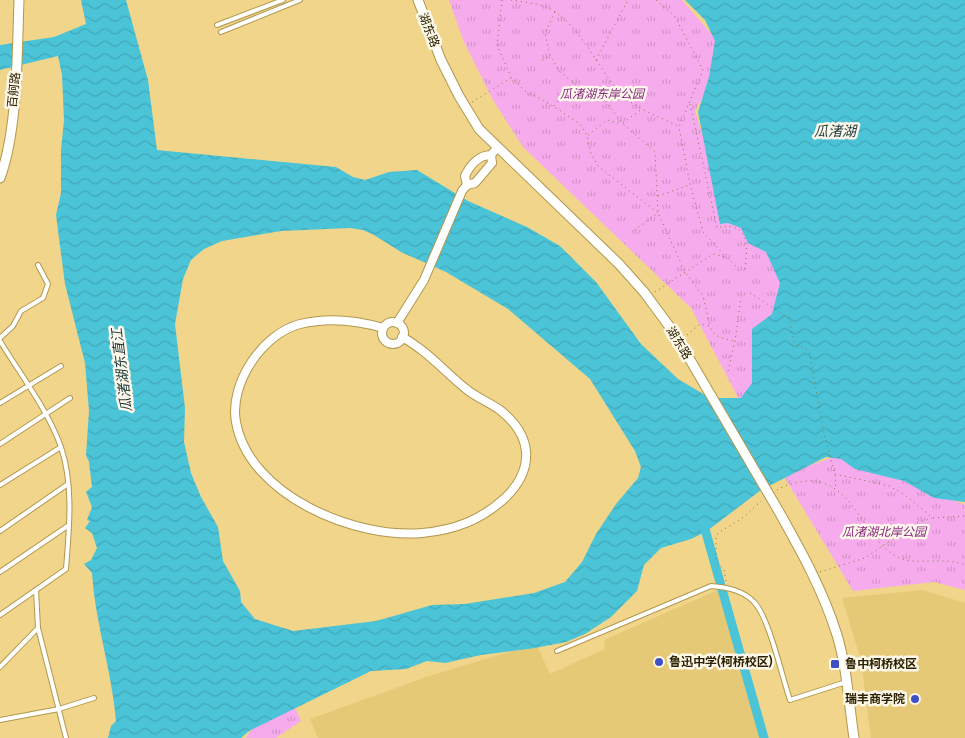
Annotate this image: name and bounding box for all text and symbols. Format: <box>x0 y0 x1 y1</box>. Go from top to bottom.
street label: 湖东路 <box>416 11 442 49</box>
street label: 百舸路 <box>5 71 23 109</box>
park label: 瓜渚湖东岸公园 <box>560 87 646 101</box>
water label: 瓜渚湖 <box>814 123 858 140</box>
street label: 湖东路 <box>664 324 694 362</box>
water label: 瓜渚湖东直江 <box>108 325 136 413</box>
park label: 瓜渚湖北岸公园 <box>842 525 928 539</box>
place label: 鲁迅中学(柯桥校区) <box>669 654 773 669</box>
marker: 鲁迅中学(柯桥校区) <box>653 656 665 668</box>
place label: 鲁中柯桥校区 <box>845 657 917 671</box>
marker: 鲁中柯桥校区 <box>829 658 841 670</box>
place label: 瑞丰商学院 <box>845 692 905 706</box>
marker: 瑞丰商学院 <box>909 693 921 705</box>

